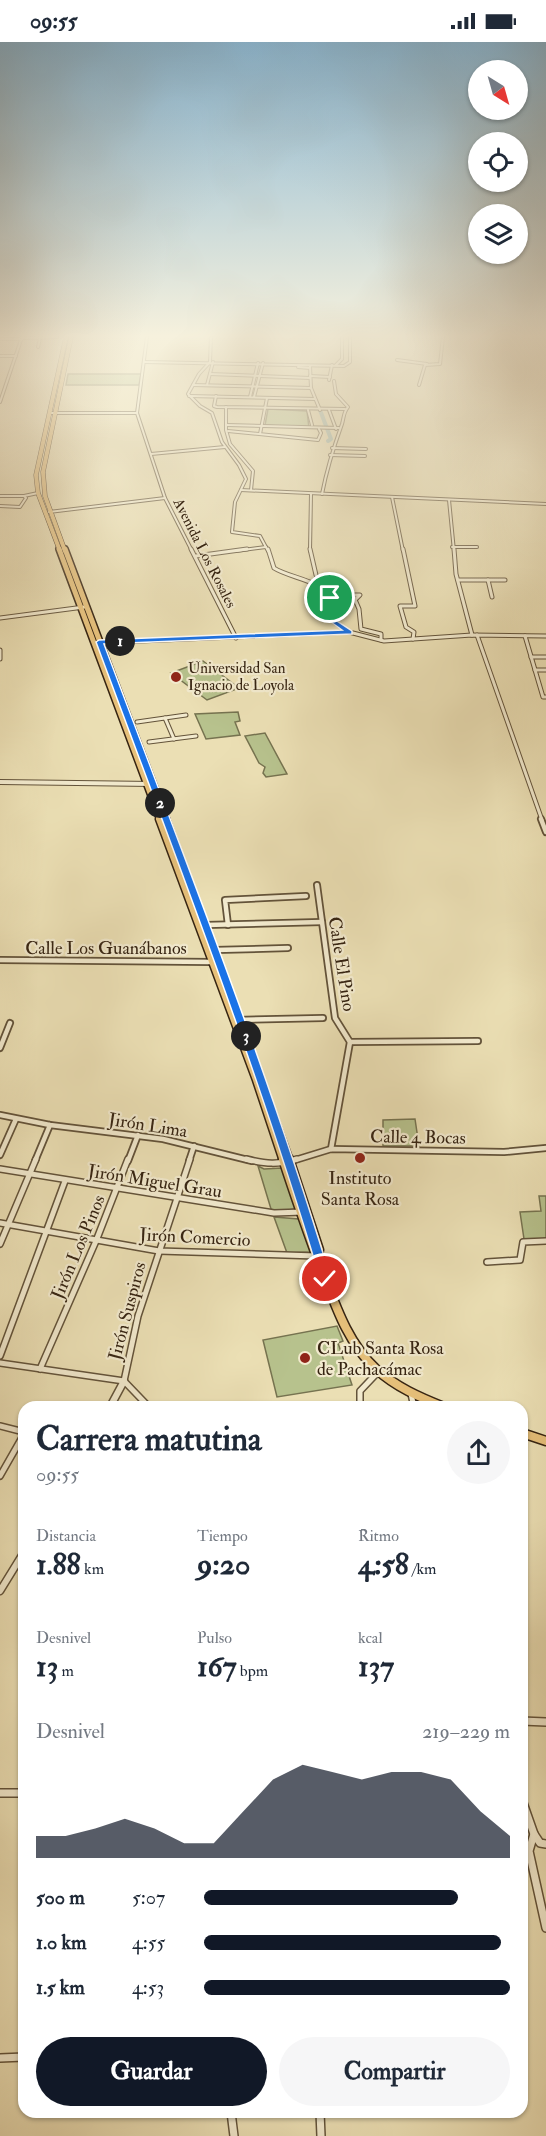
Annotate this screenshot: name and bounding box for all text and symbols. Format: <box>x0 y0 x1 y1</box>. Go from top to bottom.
text: 09:55 <box>30 7 77 35</box>
north arrow <box>468 60 528 120</box>
map controls <box>468 60 528 264</box>
button: locate <box>468 132 528 192</box>
button: layers <box>468 204 528 264</box>
street label: Avenida Los Rosales <box>168 494 240 611</box>
pin <box>304 572 355 623</box>
icon: arrive <box>313 581 346 614</box>
pin: 1 <box>105 626 135 656</box>
text: 1 <box>117 631 123 651</box>
place label: Universidad San Ignacio de Loyola <box>188 659 295 695</box>
marker: Universidad San Ignacio de Loyola <box>169 670 183 684</box>
pin: 2 <box>145 788 175 818</box>
text: 2 <box>156 793 164 813</box>
street label: Calle El Pino <box>323 915 360 1013</box>
street label: Calle Los Guanábanos <box>25 937 187 960</box>
pin: 3 <box>231 1021 261 1051</box>
text: 3 <box>243 1026 249 1046</box>
street label: Jirón Lima <box>106 1108 190 1143</box>
street label: Calle 4 Bocas <box>370 1125 466 1150</box>
marker: Instituto Santa Rosa <box>353 1151 367 1165</box>
street label: Jirón Miguel Grau <box>85 1159 224 1203</box>
place label: Instituto Santa Rosa <box>321 1167 400 1211</box>
street label: Jirón Los Pinos <box>46 1191 111 1304</box>
street label: Jirón Comercio <box>138 1223 251 1252</box>
pin <box>299 1253 350 1304</box>
street label: Jirón Suspiros <box>103 1259 152 1364</box>
icon: check <box>308 1262 341 1295</box>
place label: CLub Santa Rosa de Pachacámac <box>317 1337 444 1381</box>
marker: CLub Santa Rosa de Pachacámac <box>298 1351 312 1365</box>
text: Carrera matutina <box>36 1419 262 1460</box>
button: share <box>447 1421 510 1484</box>
text: 09:55 <box>36 1462 79 1487</box>
text: Distancia <box>36 1526 96 1546</box>
text: Tiempo <box>197 1526 248 1546</box>
text: Ritmo <box>358 1526 399 1546</box>
text: 1.88 <box>36 1546 81 1583</box>
text: 9:20 <box>197 1546 250 1583</box>
text: 4:58 <box>358 1546 409 1583</box>
text: km <box>81 1559 104 1579</box>
text: /km <box>409 1559 436 1579</box>
text: Desnivel <box>36 1628 91 1648</box>
text: Pulso <box>197 1628 232 1648</box>
text: kcal <box>358 1628 383 1648</box>
text: 13 <box>36 1648 58 1685</box>
text: 167 <box>197 1648 236 1685</box>
text: 137 <box>358 1648 394 1685</box>
text: m <box>58 1661 74 1681</box>
text: bpm <box>236 1661 268 1681</box>
text: Desnivel <box>36 1719 105 1744</box>
text: 219–229 m <box>422 1719 510 1744</box>
text: 500 m <box>36 1885 85 1910</box>
text: 5:07 <box>132 1885 165 1910</box>
text: 1.0 km <box>36 1930 87 1955</box>
text: 4:55 <box>132 1930 165 1955</box>
text: 1.5 km <box>36 1975 85 2000</box>
text: 4:53 <box>132 1975 164 2000</box>
button: Guardar <box>36 2037 267 2106</box>
button: Compartir <box>279 2037 510 2106</box>

